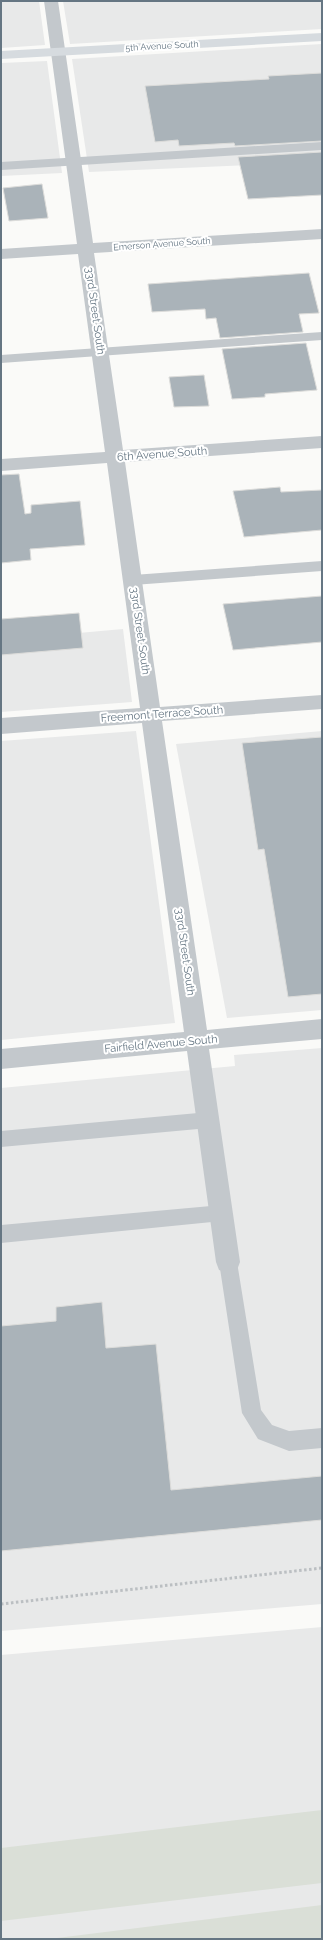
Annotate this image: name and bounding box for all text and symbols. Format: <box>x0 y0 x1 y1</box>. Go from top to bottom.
street label: 5th Avenue South <box>125 39 199 53</box>
street label: Emerson Avenue South <box>113 236 211 252</box>
street label: 33rd Street South <box>82 266 108 356</box>
street label: 6th Avenue South <box>116 444 208 464</box>
street label: 33rd Street South <box>127 586 153 676</box>
street label: Freemont Terrace South <box>100 703 224 725</box>
street label: 33rd Street South <box>172 907 198 997</box>
street label: Fairfield Avenue South <box>104 1033 218 1055</box>

